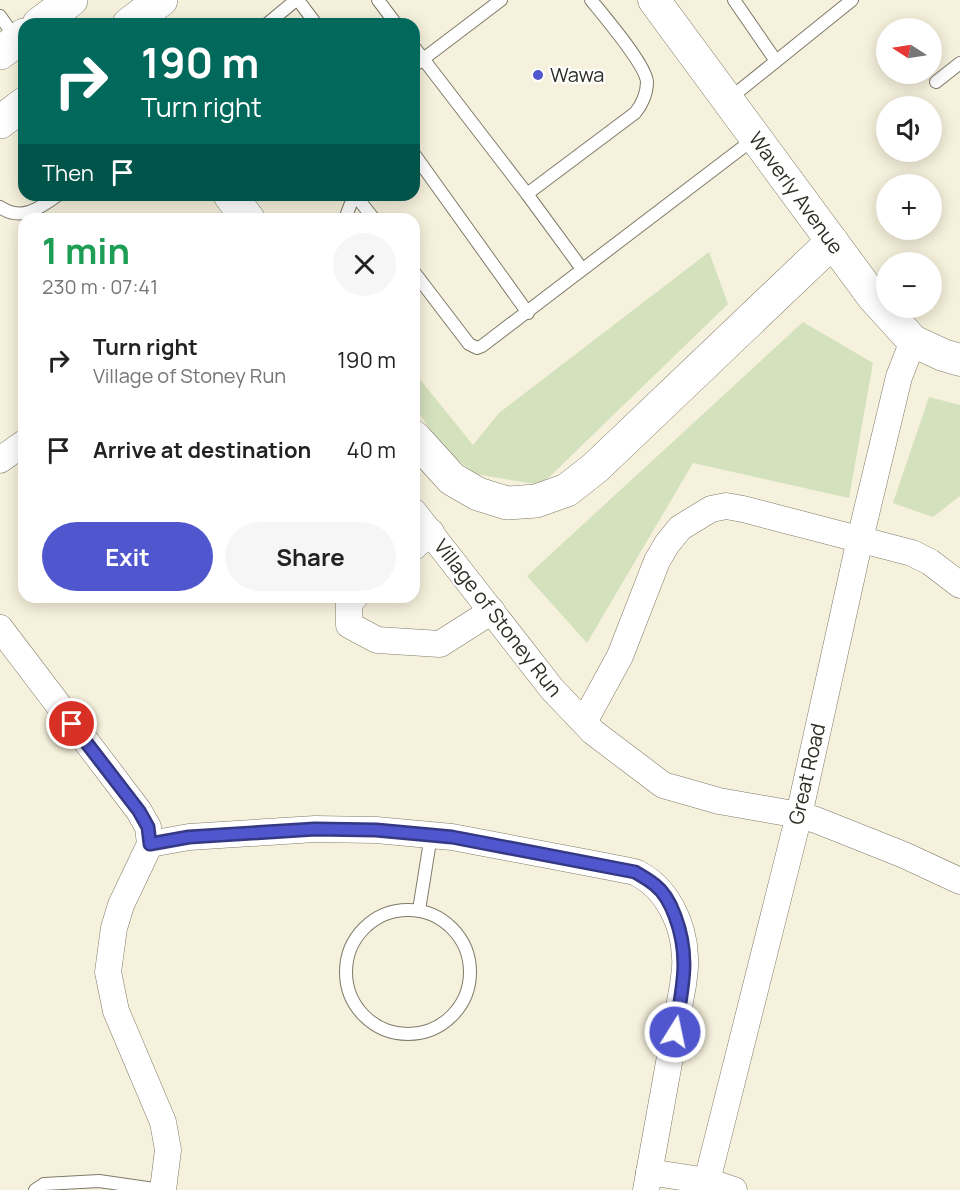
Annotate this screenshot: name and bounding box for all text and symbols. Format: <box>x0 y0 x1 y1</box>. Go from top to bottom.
north arrow <box>876 18 942 84</box>
map controls <box>876 18 942 318</box>
text: 190 m <box>141 33 259 91</box>
icon: right <box>42 42 120 120</box>
place label: Wawa <box>550 61 604 88</box>
marker: Wawa <box>531 68 545 82</box>
text: Turn right <box>141 88 262 125</box>
button: sound <box>876 96 942 162</box>
street label: Waverly Avenue <box>743 126 850 259</box>
icon: arrive <box>106 156 139 189</box>
text: Then <box>42 158 94 188</box>
button: + <box>876 174 942 240</box>
text: 1 min <box>42 226 130 275</box>
button: close <box>333 233 396 296</box>
button: − <box>876 252 942 318</box>
text: 230 m · 07:41 <box>42 273 158 300</box>
text: Turn right <box>93 332 198 362</box>
icon: right <box>42 344 75 377</box>
text: 190 m <box>337 345 396 375</box>
text: Village of Stoney Run <box>93 362 286 389</box>
icon: arrive <box>42 434 75 467</box>
text: Arrive at destination <box>93 435 311 465</box>
text: 40 m <box>347 435 396 465</box>
button: Exit <box>42 522 213 591</box>
button: Share <box>225 522 396 591</box>
street label: Village of Stoney Run <box>428 533 569 702</box>
pin <box>46 698 97 749</box>
icon: arrive <box>55 707 88 740</box>
street label: Great Road <box>782 721 831 827</box>
position arrow <box>643 1000 707 1064</box>

